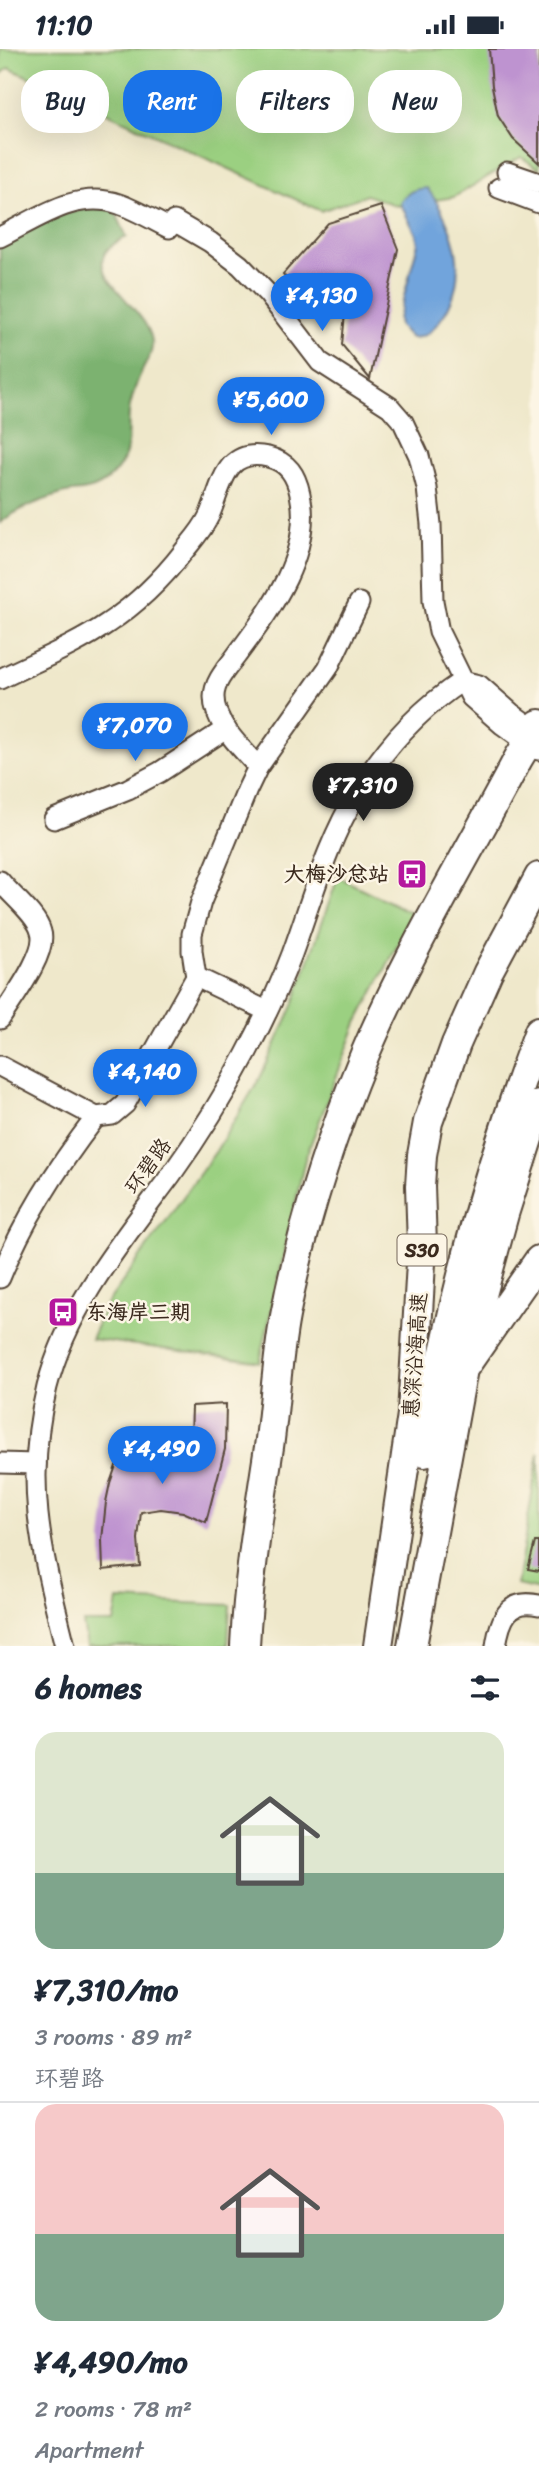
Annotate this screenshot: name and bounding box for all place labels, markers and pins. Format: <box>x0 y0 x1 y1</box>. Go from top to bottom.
pin: ¥4,130 <box>265 273 379 333</box>
pin: ¥5,600 <box>214 377 328 437</box>
pin: ¥7,070 <box>78 703 192 763</box>
pin: ¥7,310 <box>306 763 420 823</box>
place label: 大梅沙总站 <box>284 855 389 893</box>
bus stop icon: 大梅沙总站 <box>395 857 429 891</box>
pin: ¥4,140 <box>88 1049 202 1109</box>
place label: 东海岸三期 <box>86 1293 191 1331</box>
bus stop icon: 东海岸三期 <box>46 1295 80 1329</box>
pin: ¥4,490 <box>105 1427 219 1486</box>

